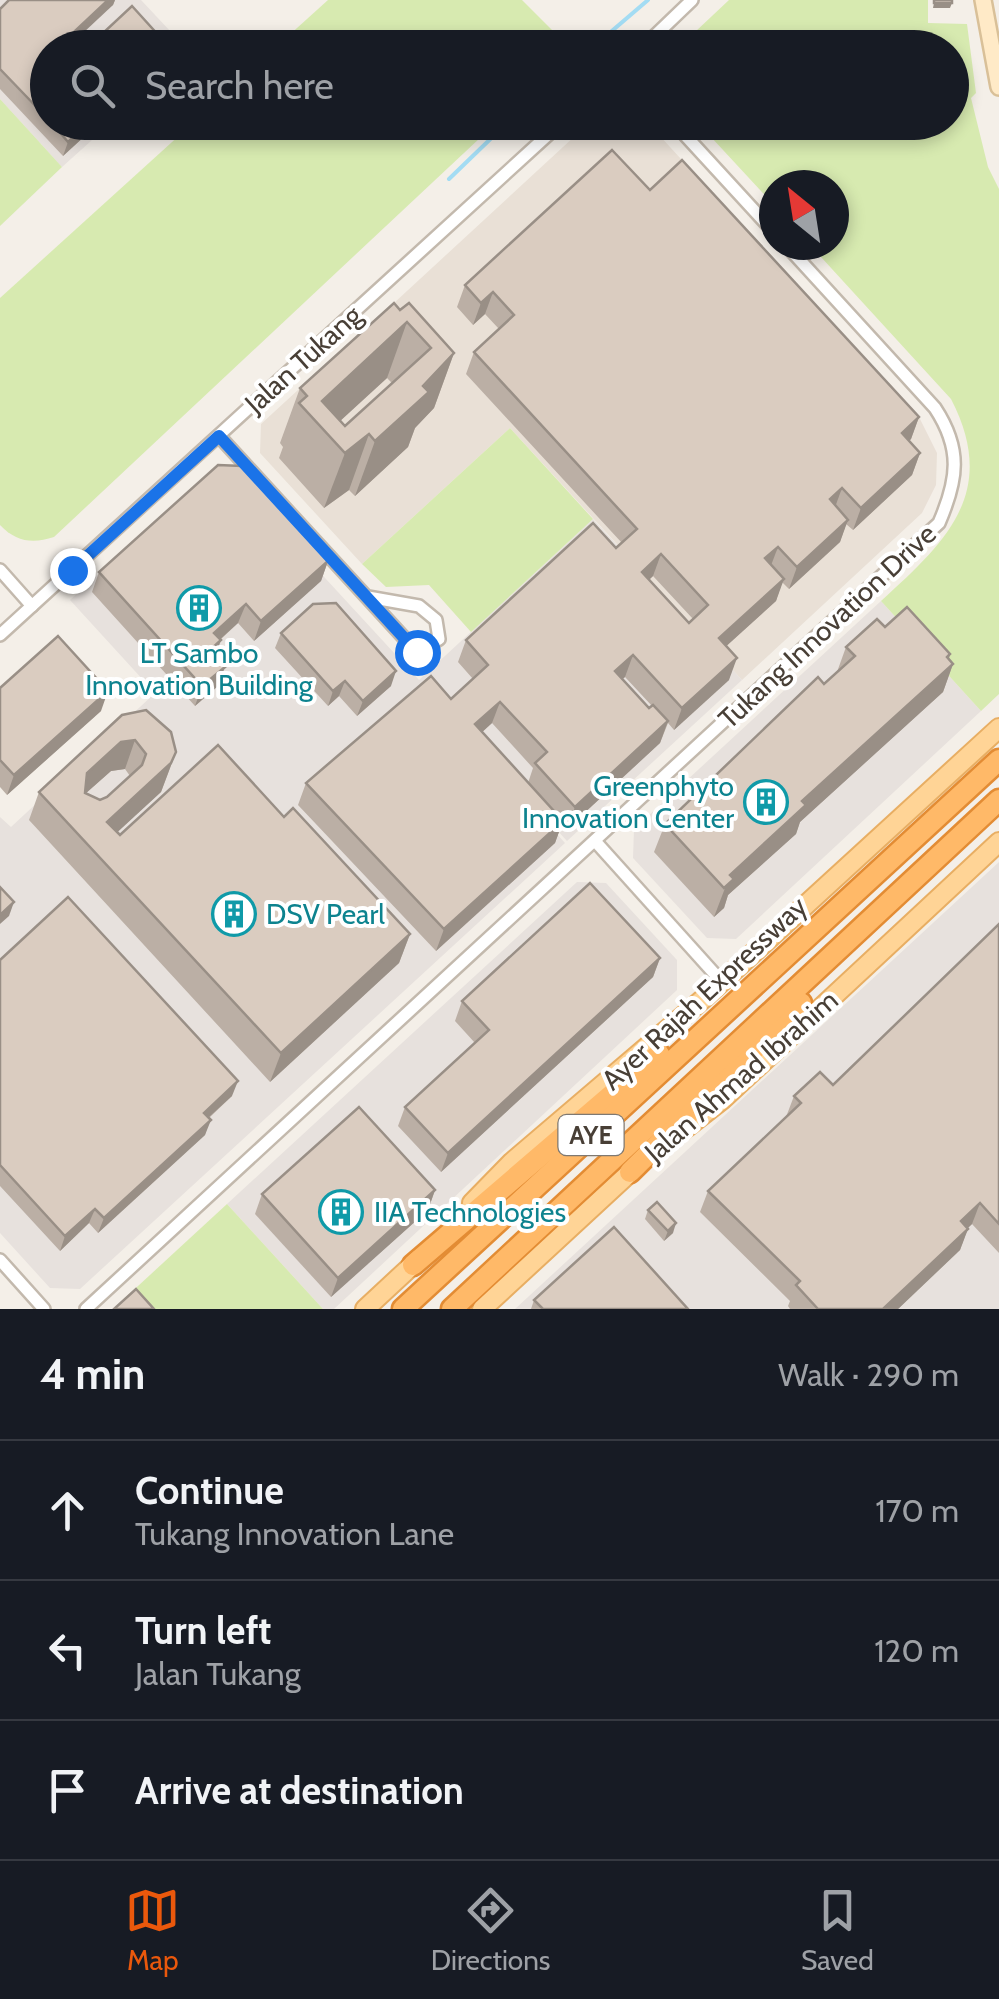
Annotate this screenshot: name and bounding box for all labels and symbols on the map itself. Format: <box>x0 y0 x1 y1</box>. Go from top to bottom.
north arrow <box>759 170 849 260</box>
street label: Jalan Tukang <box>237 297 369 421</box>
street label: Tukang Innovation Drive <box>711 517 943 735</box>
route end <box>50 548 96 594</box>
building icon: LT Sambo Innovation Building <box>176 585 222 631</box>
route start <box>395 630 441 676</box>
place label: LT Sambo Innovation Building <box>85 636 314 702</box>
place label: Greenphyto Innovation Center <box>522 769 734 835</box>
building icon: Greenphyto Innovation Center <box>743 779 789 825</box>
street label: Ayer Rajah Expressway <box>594 889 814 1097</box>
building icon: DSV Pearl <box>211 891 257 937</box>
place label: DSV Pearl <box>266 897 385 931</box>
street label: Jalan Ahmad Ibrahim <box>637 983 845 1170</box>
road number: AYE <box>558 1115 624 1155</box>
building icon: IIA Technologies <box>318 1189 364 1235</box>
place label: IIA Technologies <box>374 1195 566 1229</box>

